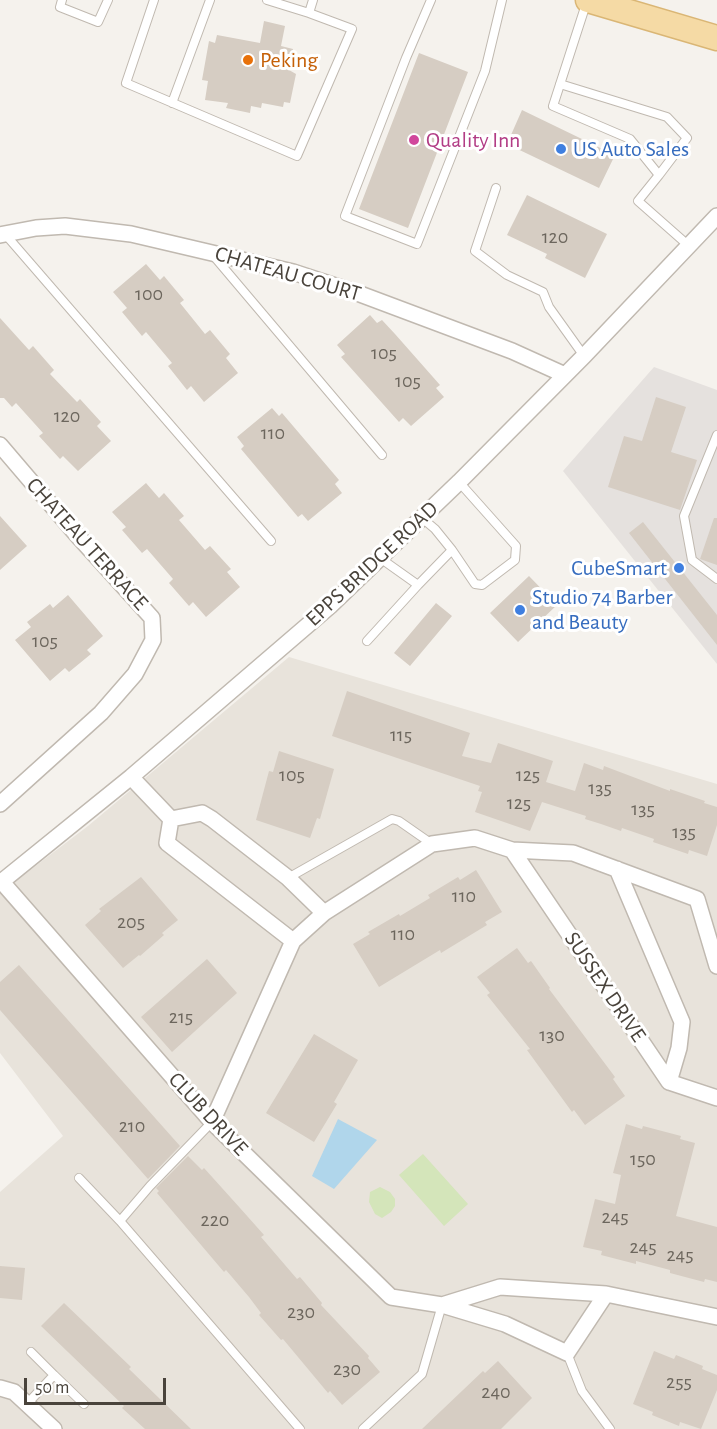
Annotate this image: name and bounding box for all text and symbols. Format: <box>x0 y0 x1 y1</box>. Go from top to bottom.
place label: Peking <box>260 47 318 73</box>
marker: Peking <box>241 53 255 67</box>
place label: Quality Inn <box>426 127 520 153</box>
marker: Quality Inn <box>407 133 421 147</box>
place label: US Auto Sales <box>573 136 689 162</box>
marker: US Auto Sales <box>554 142 568 156</box>
house number: 120 <box>542 225 568 249</box>
street label: CHATEAU COURT <box>212 241 364 307</box>
house number: 100 <box>135 282 163 306</box>
house number: 105 <box>371 341 397 365</box>
house number: 105 <box>395 369 421 393</box>
house number: 120 <box>54 404 80 428</box>
house number: 110 <box>261 421 285 445</box>
street label: CHATEAU TERRACE <box>21 472 153 616</box>
street label: EPPS BRIDGE ROAD <box>300 496 444 632</box>
place label: CubeSmart <box>571 555 667 581</box>
marker: CubeSmart <box>672 561 686 575</box>
place label: Studio 74 Barber and Beauty <box>532 584 673 636</box>
marker: Studio 74 Barber and Beauty <box>513 603 527 617</box>
house number: 105 <box>32 629 58 653</box>
house number: 115 <box>390 723 412 747</box>
house number: 105 <box>279 763 305 787</box>
house number: 125 <box>516 763 540 787</box>
house number: 135 <box>588 776 612 800</box>
house number: 125 <box>507 791 531 815</box>
house number: 135 <box>631 797 655 821</box>
house number: 135 <box>672 820 696 844</box>
house number: 110 <box>452 884 476 908</box>
house number: 205 <box>117 910 145 934</box>
house number: 110 <box>391 922 415 946</box>
street label: SUSSEX DRIVE <box>558 927 652 1047</box>
house number: 215 <box>169 1005 193 1029</box>
house number: 130 <box>539 1023 565 1047</box>
street label: CLUB DRIVE <box>163 1067 253 1161</box>
house number: 210 <box>119 1114 145 1138</box>
house number: 150 <box>630 1147 656 1171</box>
house number: 245 <box>601 1205 629 1229</box>
house number: 220 <box>201 1208 229 1232</box>
house number: 245 <box>629 1235 657 1259</box>
house number: 245 <box>666 1243 694 1267</box>
house number: 230 <box>287 1300 315 1324</box>
house number: 230 <box>333 1357 361 1381</box>
scale bar <box>27 1366 170 1404</box>
house number: 255 <box>666 1370 692 1394</box>
text: 50 m <box>35 1379 69 1397</box>
house number: 240 <box>481 1380 511 1404</box>

